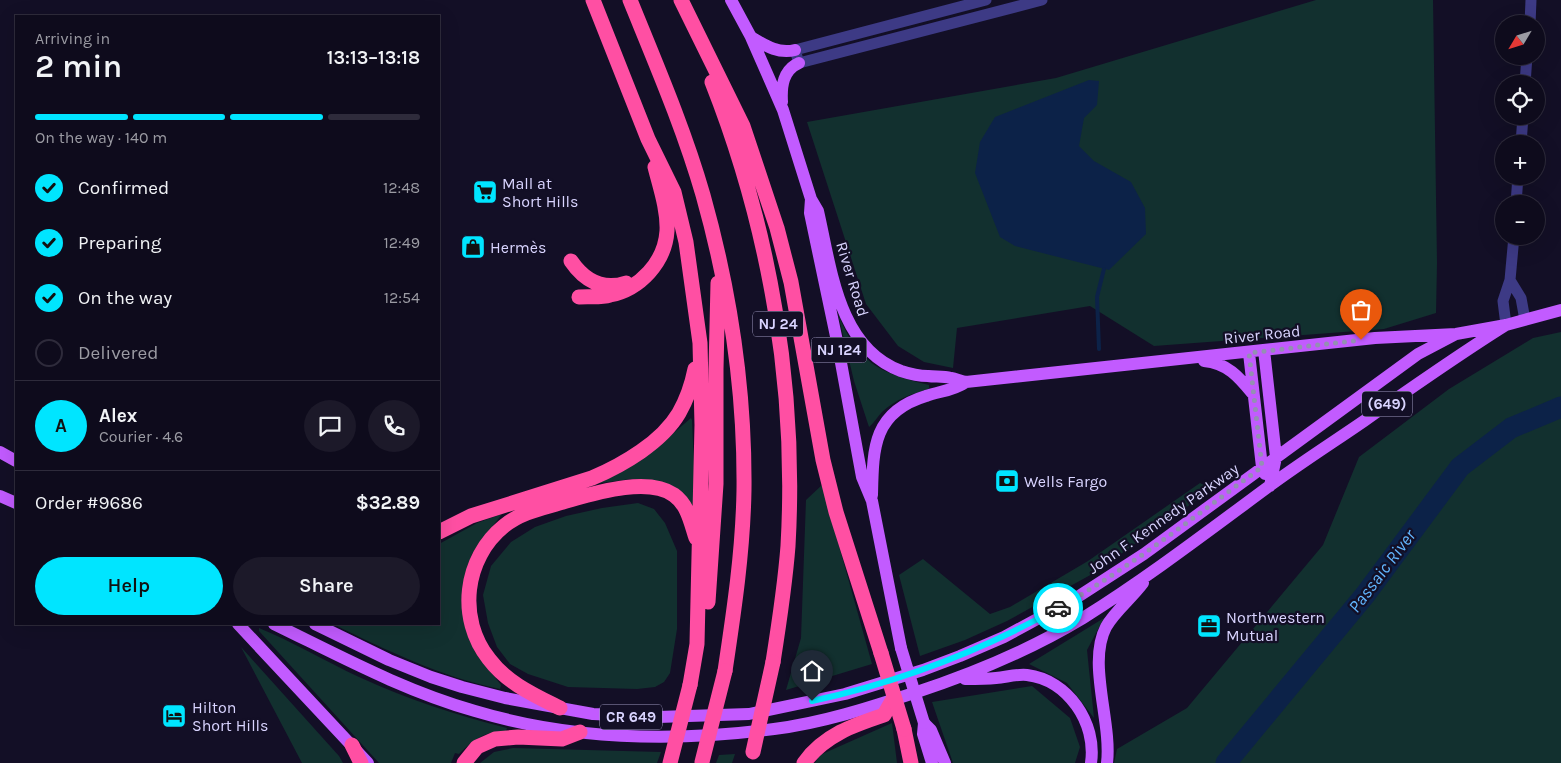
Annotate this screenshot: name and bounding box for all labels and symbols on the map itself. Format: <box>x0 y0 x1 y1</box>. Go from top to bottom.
north arrow <box>1495 15 1545 65</box>
place label: Mall at Short Hills <box>502 174 579 211</box>
supermarket icon: Mall at Short Hills <box>472 179 498 205</box>
shop icon: Hermès <box>460 234 486 260</box>
place label: Hermès <box>490 238 546 257</box>
street label: River Road <box>832 239 873 319</box>
pin <box>1340 289 1382 340</box>
road number: NJ 24 <box>753 312 803 336</box>
street label: River Road <box>1223 321 1301 348</box>
road number: NJ 124 <box>812 338 866 362</box>
road number: (649) <box>1362 392 1412 416</box>
street label: John F. Kennedy Parkway <box>1084 459 1243 578</box>
bank icon: Wells Fargo <box>994 468 1020 494</box>
place label: Wells Fargo <box>1024 472 1107 491</box>
water label: Passaic River <box>1344 524 1421 617</box>
courier <box>1033 583 1083 633</box>
place label: Northwestern Mutual <box>1226 608 1325 645</box>
office icon: Northwestern Mutual <box>1196 613 1222 639</box>
pin <box>791 650 833 701</box>
place label: Hilton Short Hills <box>192 698 269 735</box>
hotel icon: Hilton Short Hills <box>161 703 187 729</box>
road number: CR 649 <box>600 704 662 730</box>

